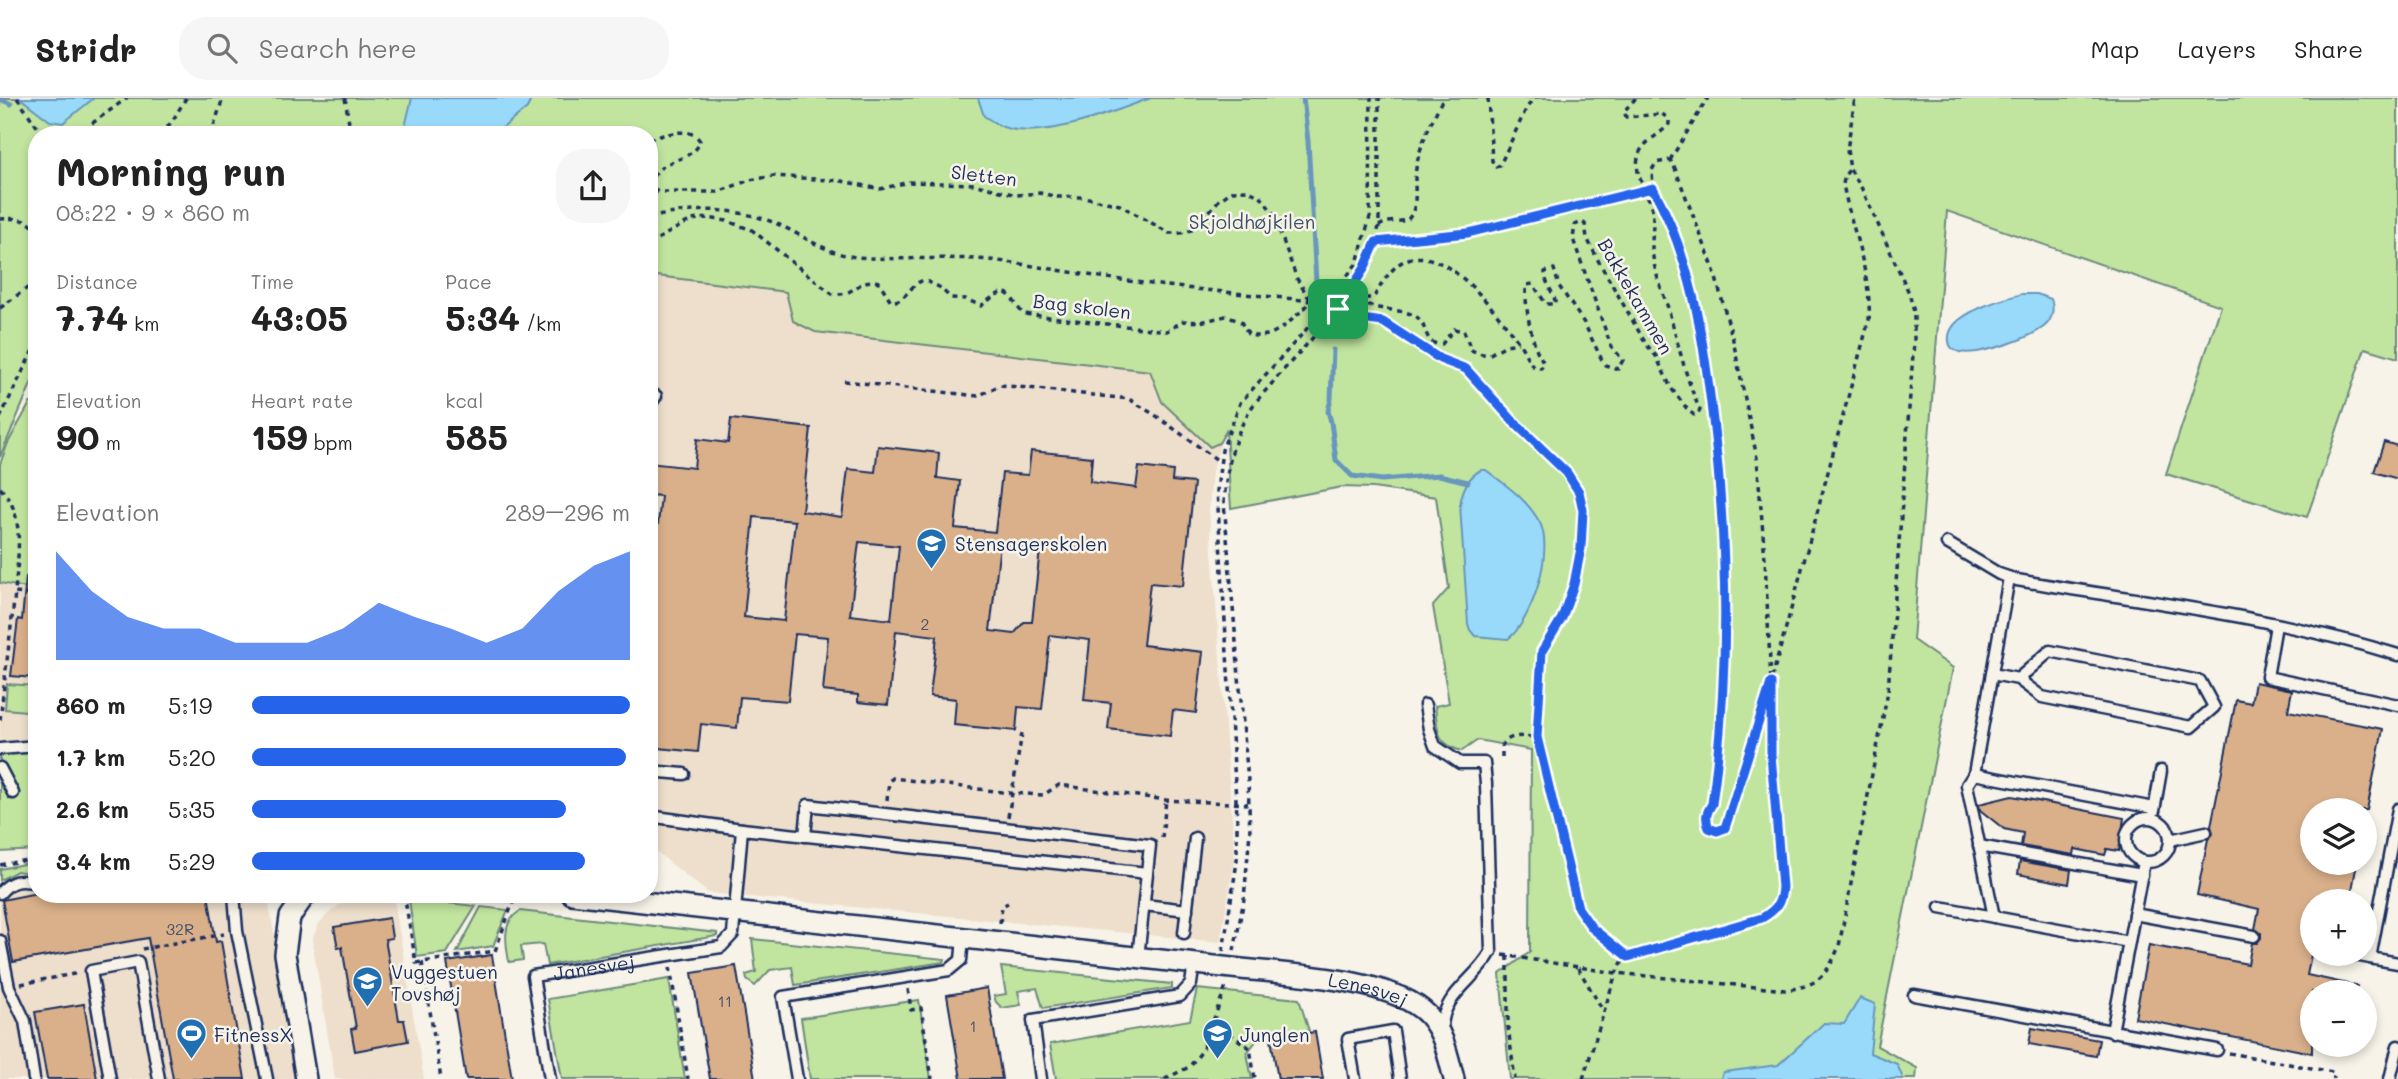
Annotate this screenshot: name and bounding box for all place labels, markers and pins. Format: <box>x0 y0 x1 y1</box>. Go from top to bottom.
pin <box>1308 279 1368 339</box>
school or university icon: Stensagerskolen <box>915 526 949 570</box>
place label: Stensagerskolen <box>955 531 1107 556</box>
place label: Vuggestuen Tovshøj <box>391 959 498 1006</box>
school or university icon: Vuggestuen Tovshøj <box>351 965 385 1009</box>
sports icon: FitnessX <box>174 1017 208 1061</box>
school or university icon: Junglen <box>1200 1017 1234 1061</box>
place label: FitnessX <box>214 1022 292 1047</box>
place label: Junglen <box>1240 1022 1309 1047</box>

